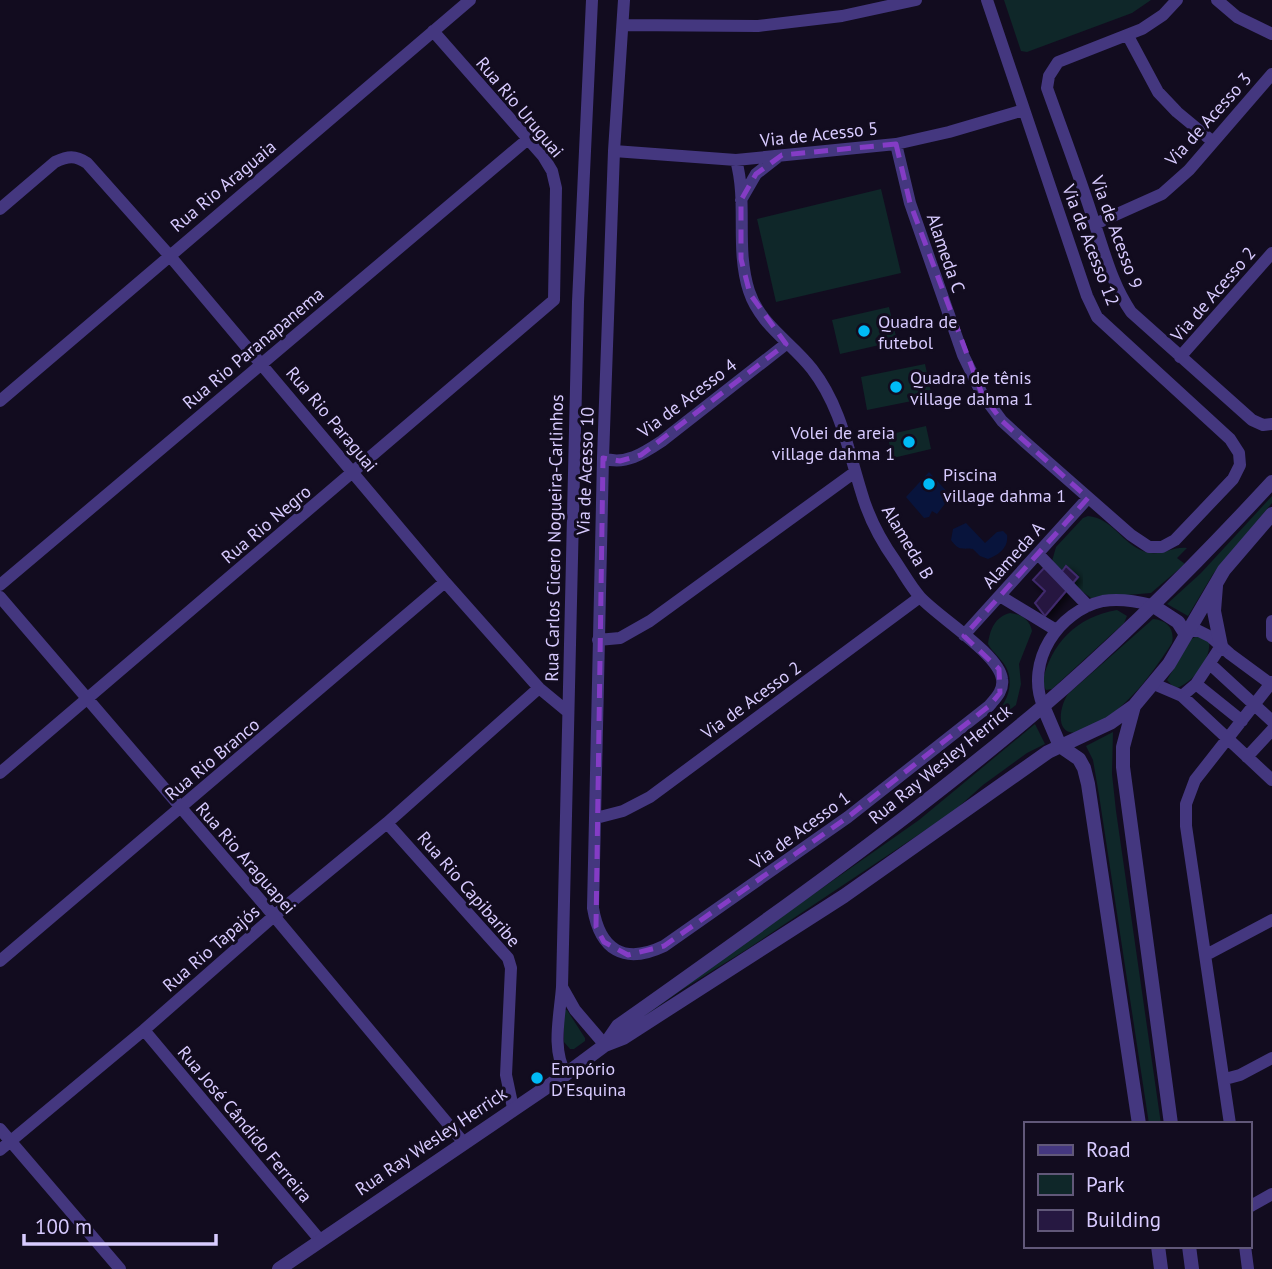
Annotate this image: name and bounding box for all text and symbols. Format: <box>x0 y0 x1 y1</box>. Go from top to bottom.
street label: Rua Rio Uruguai <box>471 52 569 162</box>
street label: Via de Acesso 3 <box>1159 67 1256 171</box>
street label: Via de Acesso 5 <box>758 116 879 152</box>
street label: Rua Rio Araguaia <box>165 135 281 237</box>
street label: Via de Acesso 9 <box>1086 171 1148 292</box>
street label: Via de Acesso 12 <box>1057 180 1125 309</box>
street label: Alameda C <box>922 210 970 296</box>
street label: Via de Acesso 2 <box>1165 242 1261 347</box>
street label: Rua Rio Paranapanema <box>178 282 328 414</box>
place label: Quadra de futebol <box>878 310 957 354</box>
marker: Quadra de futebol <box>856 323 872 339</box>
street label: Via de Acesso 4 <box>632 353 741 443</box>
street label: Rua Rio Paraguai <box>281 362 383 476</box>
place label: Quadra de tênis village dahma 1 <box>910 366 1033 410</box>
marker: Quadra de tênis village dahma 1 <box>888 379 904 395</box>
street label: Rua Carlos Cicero Nogueira-Carlinhos <box>540 394 568 682</box>
street label: Via de Acesso 10 <box>571 406 599 536</box>
place label: Volei de areia village dahma 1 <box>772 421 895 465</box>
marker: Volei de areia village dahma 1 <box>901 434 917 450</box>
place label: Piscina village dahma 1 <box>943 463 1066 507</box>
marker: Piscina village dahma 1 <box>921 476 937 492</box>
street label: Rua Rio Negro <box>216 480 316 568</box>
street label: Alameda B <box>877 501 939 583</box>
street label: Alameda A <box>977 517 1049 593</box>
street label: Via de Acesso 2 <box>696 656 806 745</box>
street label: Rua Ray Wesley Herrick <box>864 699 1017 829</box>
street label: Rua Rio Branco <box>160 713 264 805</box>
street label: Via de Acesso 1 <box>745 786 855 875</box>
street label: Rua Rio Araguapei <box>191 797 301 919</box>
street label: Rua Rio Capibaribe <box>412 826 526 952</box>
street label: Rua Rio Tapajós <box>158 900 264 996</box>
street label: Rua José Cândido Ferreira <box>173 1041 317 1207</box>
place label: Empório D'Esquina <box>551 1057 626 1101</box>
marker: Empório D'Esquina <box>529 1070 545 1086</box>
street label: Rua Ray Wesley Herrick <box>351 1081 512 1200</box>
legend <box>1024 1122 1251 1248</box>
text: Road <box>1086 1136 1130 1163</box>
text: Park <box>1086 1171 1125 1198</box>
scale bar <box>24 1202 217 1246</box>
text: Building <box>1086 1206 1161 1233</box>
text: 100 m <box>35 1213 92 1240</box>

